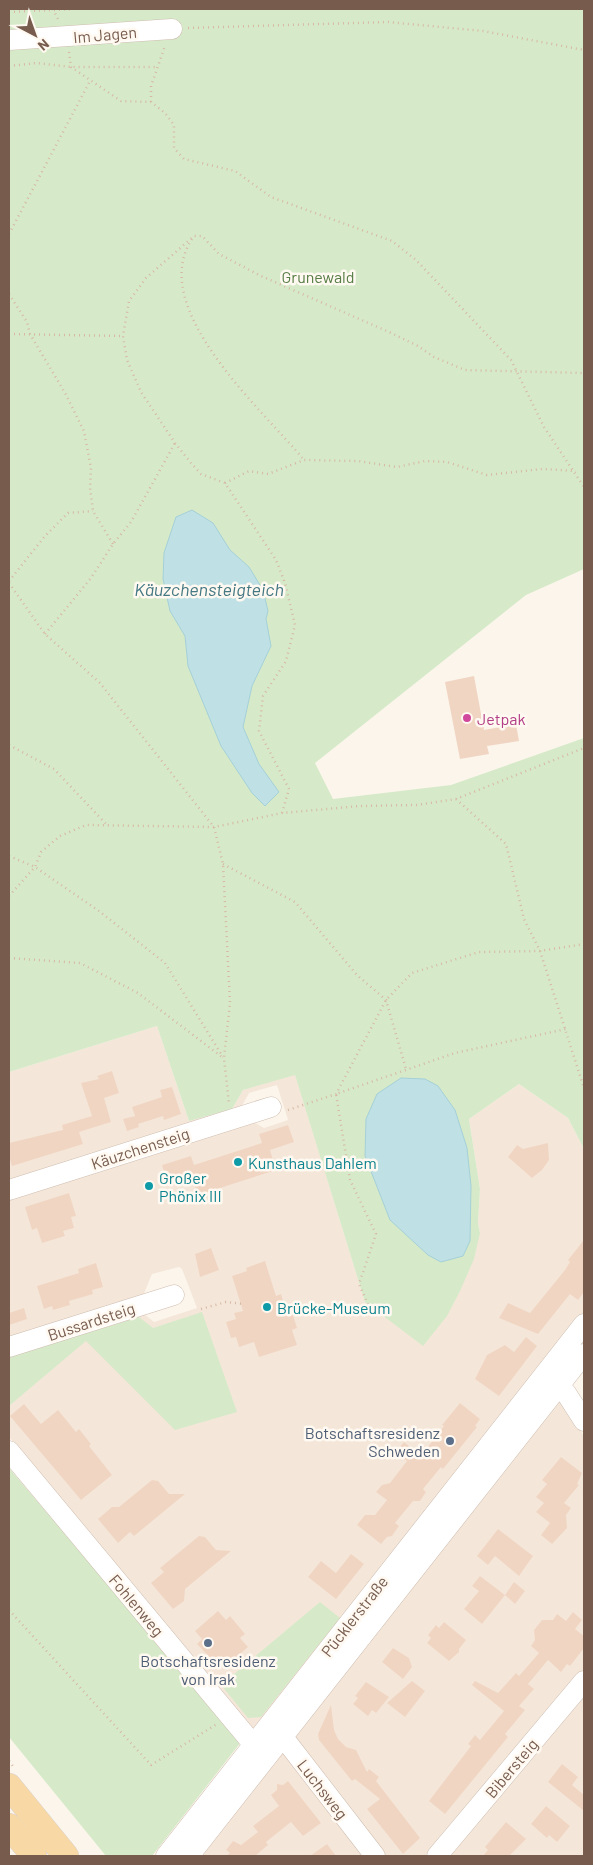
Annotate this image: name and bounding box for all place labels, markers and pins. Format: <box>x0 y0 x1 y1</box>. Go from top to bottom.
place label: Jetpak <box>477 709 526 728</box>
marker: Jetpak <box>461 712 473 724</box>
place label: Kunsthaus Dahlem <box>248 1153 377 1172</box>
marker: Kunsthaus Dahlem <box>232 1156 244 1168</box>
place label: Großer Phönix III <box>159 1168 222 1205</box>
marker: Großer Phönix III <box>143 1180 155 1192</box>
place label: Brücke-Museum <box>277 1298 390 1317</box>
marker: Brücke-Museum <box>261 1301 273 1313</box>
place label: Botschaftsresidenz Schweden <box>305 1423 440 1460</box>
marker: Botschaftsresidenz Schweden <box>444 1435 456 1447</box>
marker: Botschaftsresidenz von Irak <box>202 1637 214 1649</box>
place label: Botschaftsresidenz von Irak <box>140 1651 276 1688</box>

